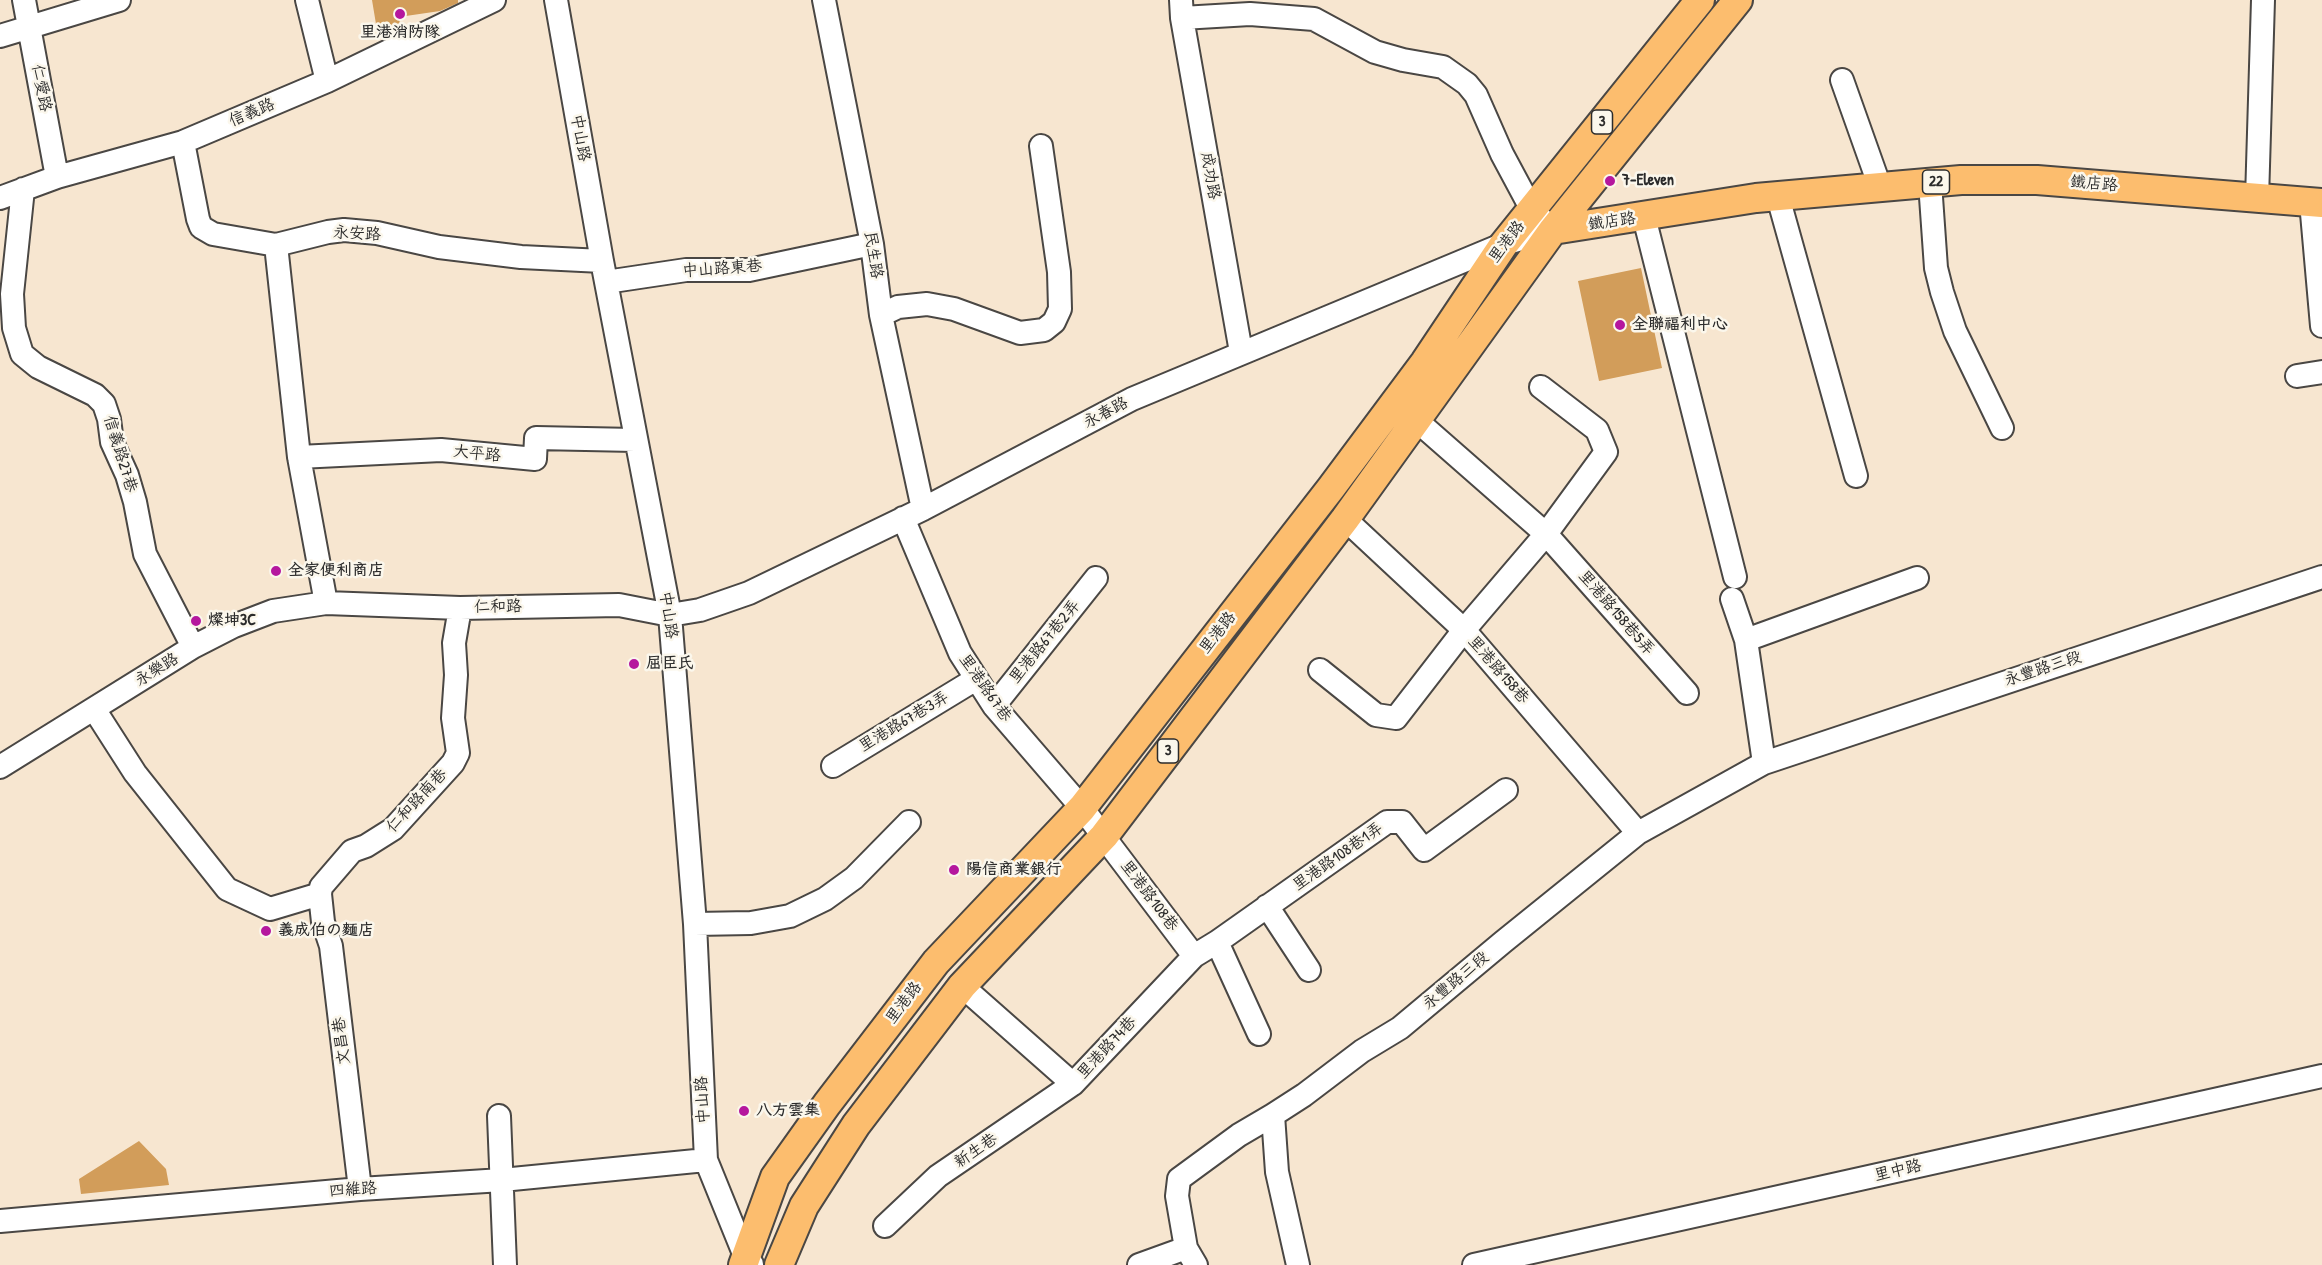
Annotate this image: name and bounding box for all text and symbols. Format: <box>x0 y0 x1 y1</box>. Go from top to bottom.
marker: 里港消防隊 <box>393 7 407 21</box>
place label: 里港消防隊 <box>360 23 440 43</box>
street label: 仁愛路 <box>27 63 55 113</box>
street label: 信義路 <box>226 95 278 131</box>
road number: 3 <box>1592 110 1612 134</box>
street label: 中山路 <box>566 113 594 163</box>
street label: 成功路 <box>1196 151 1224 201</box>
road number: 22 <box>1922 170 1950 194</box>
place label: 7-Eleven <box>1622 171 1674 191</box>
street label: 鐵店路 <box>2069 172 2119 196</box>
marker: 7-Eleven <box>1603 174 1617 188</box>
street label: 鐵店路 <box>1587 209 1637 235</box>
street label: 里港路 <box>1485 217 1529 267</box>
street label: 永安路 <box>333 223 381 245</box>
street label: 民生路 <box>860 230 886 280</box>
street label: 中山路東巷 <box>681 257 763 281</box>
place label: 全聯福利中心 <box>1632 315 1728 335</box>
marker: 全聯福利中心 <box>1613 318 1627 332</box>
street label: 永春路 <box>1080 393 1132 433</box>
street label: 信義路27巷 <box>99 413 141 495</box>
street label: 大平路 <box>452 442 502 466</box>
place label: 全家便利商店 <box>288 561 384 581</box>
marker: 全家便利商店 <box>269 564 283 578</box>
street label: 里港路158巷5弄 <box>1574 567 1658 659</box>
street label: 中山路 <box>655 590 681 640</box>
street label: 里港路67巷2弄 <box>1006 596 1084 688</box>
street label: 仁和路 <box>474 597 522 617</box>
street label: 里港路 <box>1196 608 1240 658</box>
place label: 燦坤3C <box>208 611 256 631</box>
marker: 燦坤3C <box>189 614 203 628</box>
street label: 里港路158巷 <box>1463 632 1533 708</box>
street label: 永豐路三段 <box>2002 648 2084 690</box>
street label: 永樂路 <box>132 649 182 691</box>
street label: 里港路67巷 <box>955 650 1015 726</box>
place label: 屈臣氏 <box>646 654 694 674</box>
marker: 屈臣氏 <box>627 657 641 671</box>
street label: 里港路67巷3弄 <box>856 688 952 756</box>
road number: 3 <box>1158 739 1178 763</box>
street label: 仁和路南巷 <box>383 765 451 837</box>
street label: 里港路108巷1弄 <box>1289 819 1387 895</box>
street label: 里港路108巷 <box>1116 857 1182 935</box>
place label: 陽信商業銀行 <box>966 860 1062 880</box>
marker: 陽信商業銀行 <box>947 863 961 877</box>
place label: 義成伯の麵店 <box>278 921 374 941</box>
marker: 義成伯の麵店 <box>259 924 273 938</box>
street label: 永豐路三段 <box>1419 948 1493 1014</box>
street label: 里港路 <box>882 978 926 1028</box>
street label: 里港路74巷 <box>1073 1013 1141 1083</box>
street label: 文昌巷 <box>330 1016 354 1066</box>
street label: 中山路 <box>692 1076 714 1124</box>
place label: 八方雲集 <box>756 1101 820 1121</box>
marker: 八方雲集 <box>737 1104 751 1118</box>
street label: 新生巷 <box>951 1130 1001 1172</box>
street label: 里中路 <box>1872 1156 1924 1186</box>
street label: 四維路 <box>328 1179 378 1201</box>

